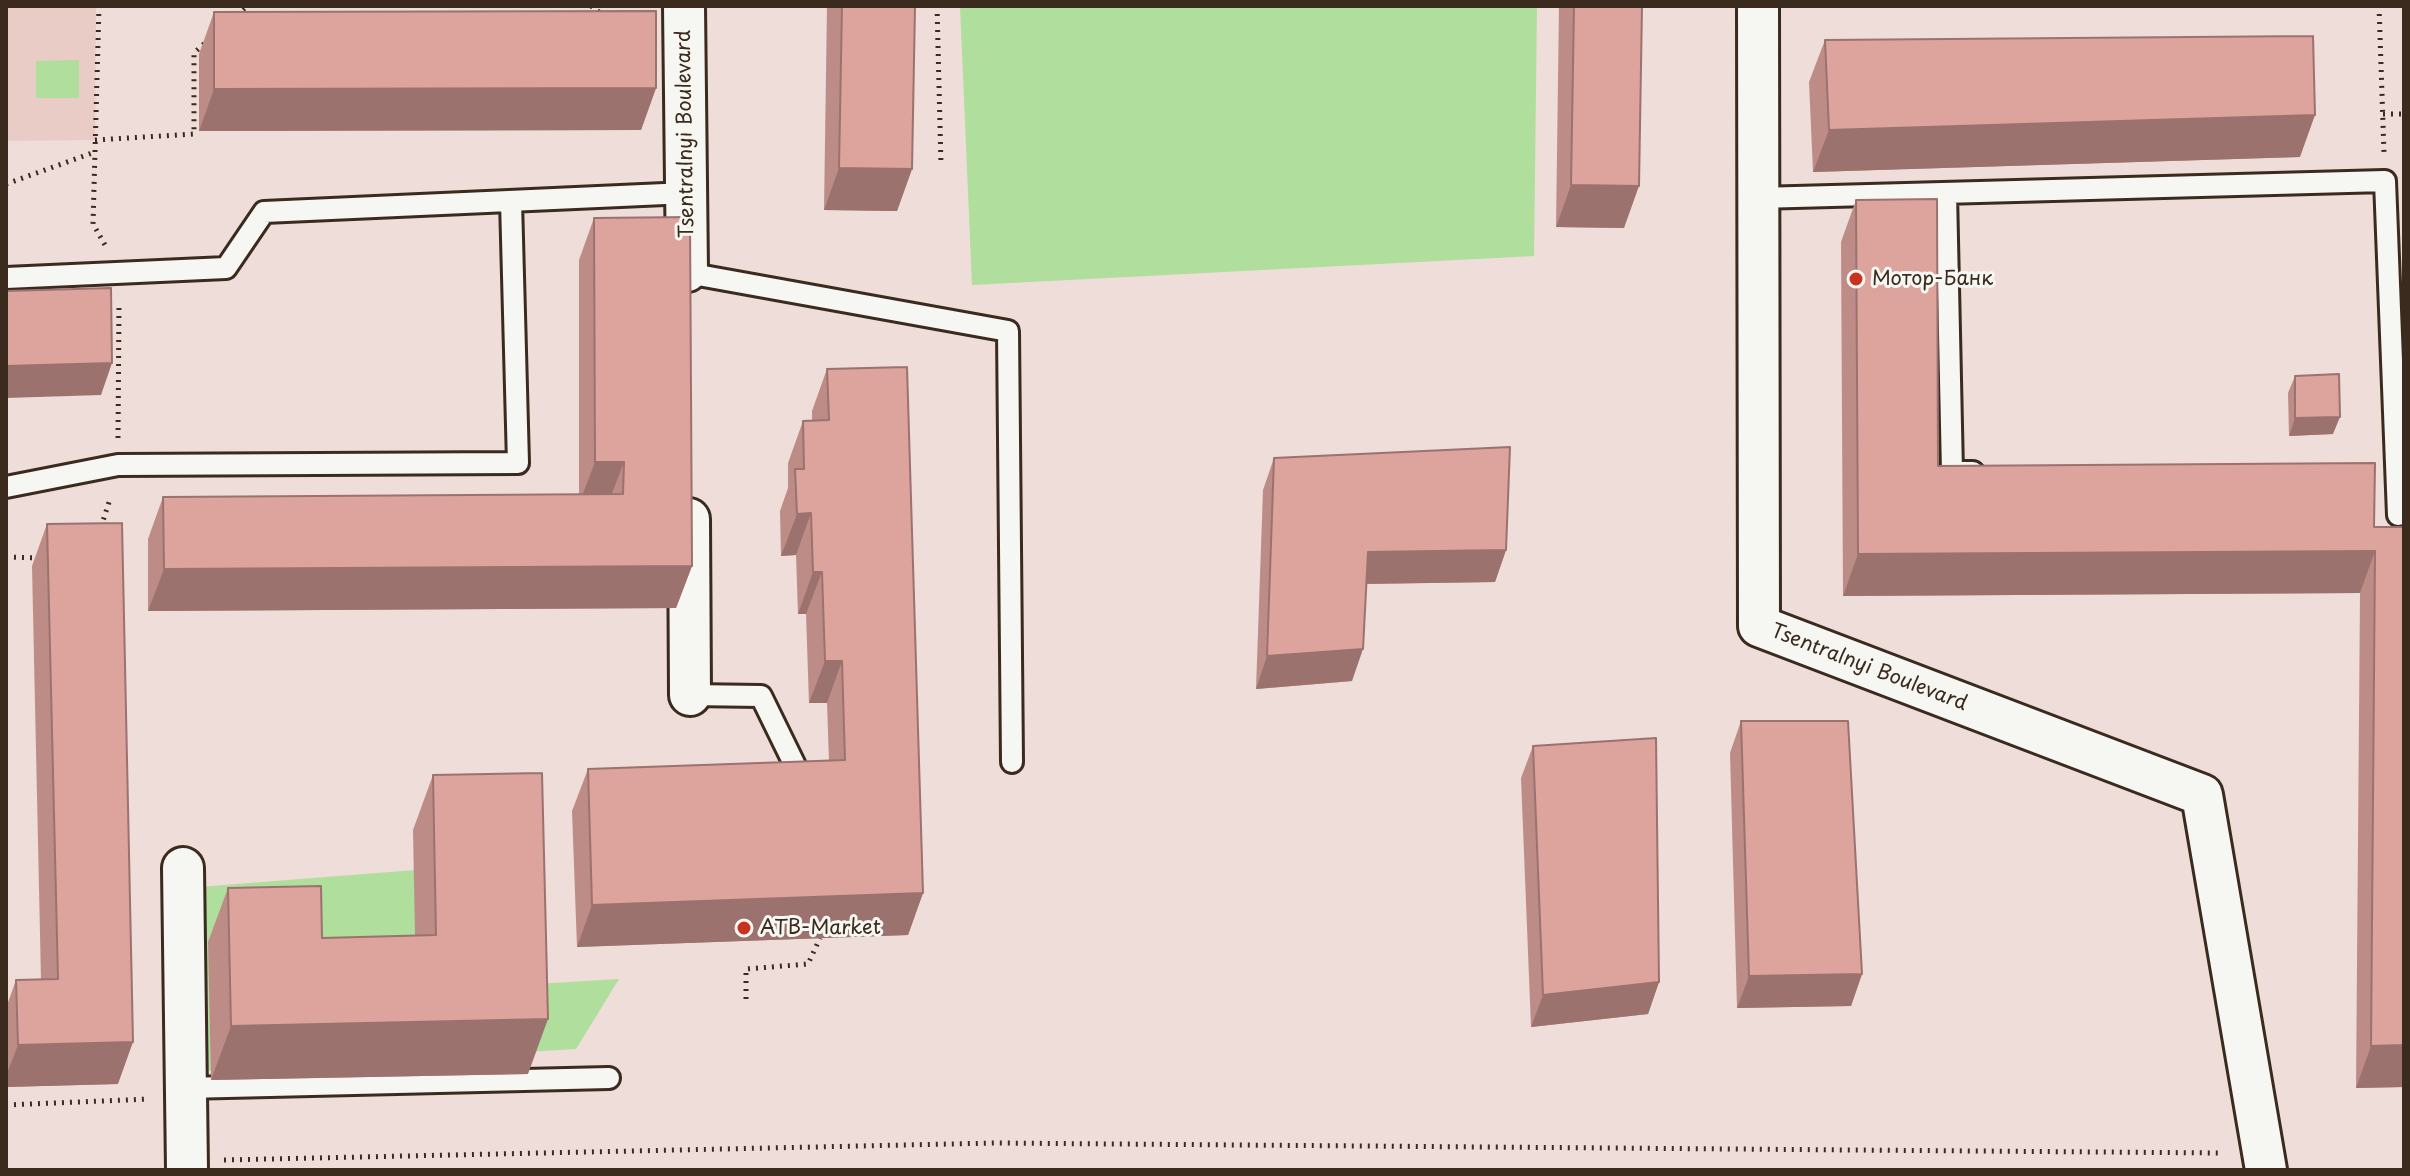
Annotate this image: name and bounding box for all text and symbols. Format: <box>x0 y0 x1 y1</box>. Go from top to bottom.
street label: Tsentralnyi Boulevard <box>672 30 700 238</box>
place label: Мотор-Банк <box>1872 267 1993 291</box>
marker: Мотор-Банк <box>1847 270 1865 288</box>
street label: Tsentralnyi Boulevard <box>1768 620 1970 716</box>
place label: ATB-Market <box>760 916 881 940</box>
marker: ATB-Market <box>735 919 753 937</box>

